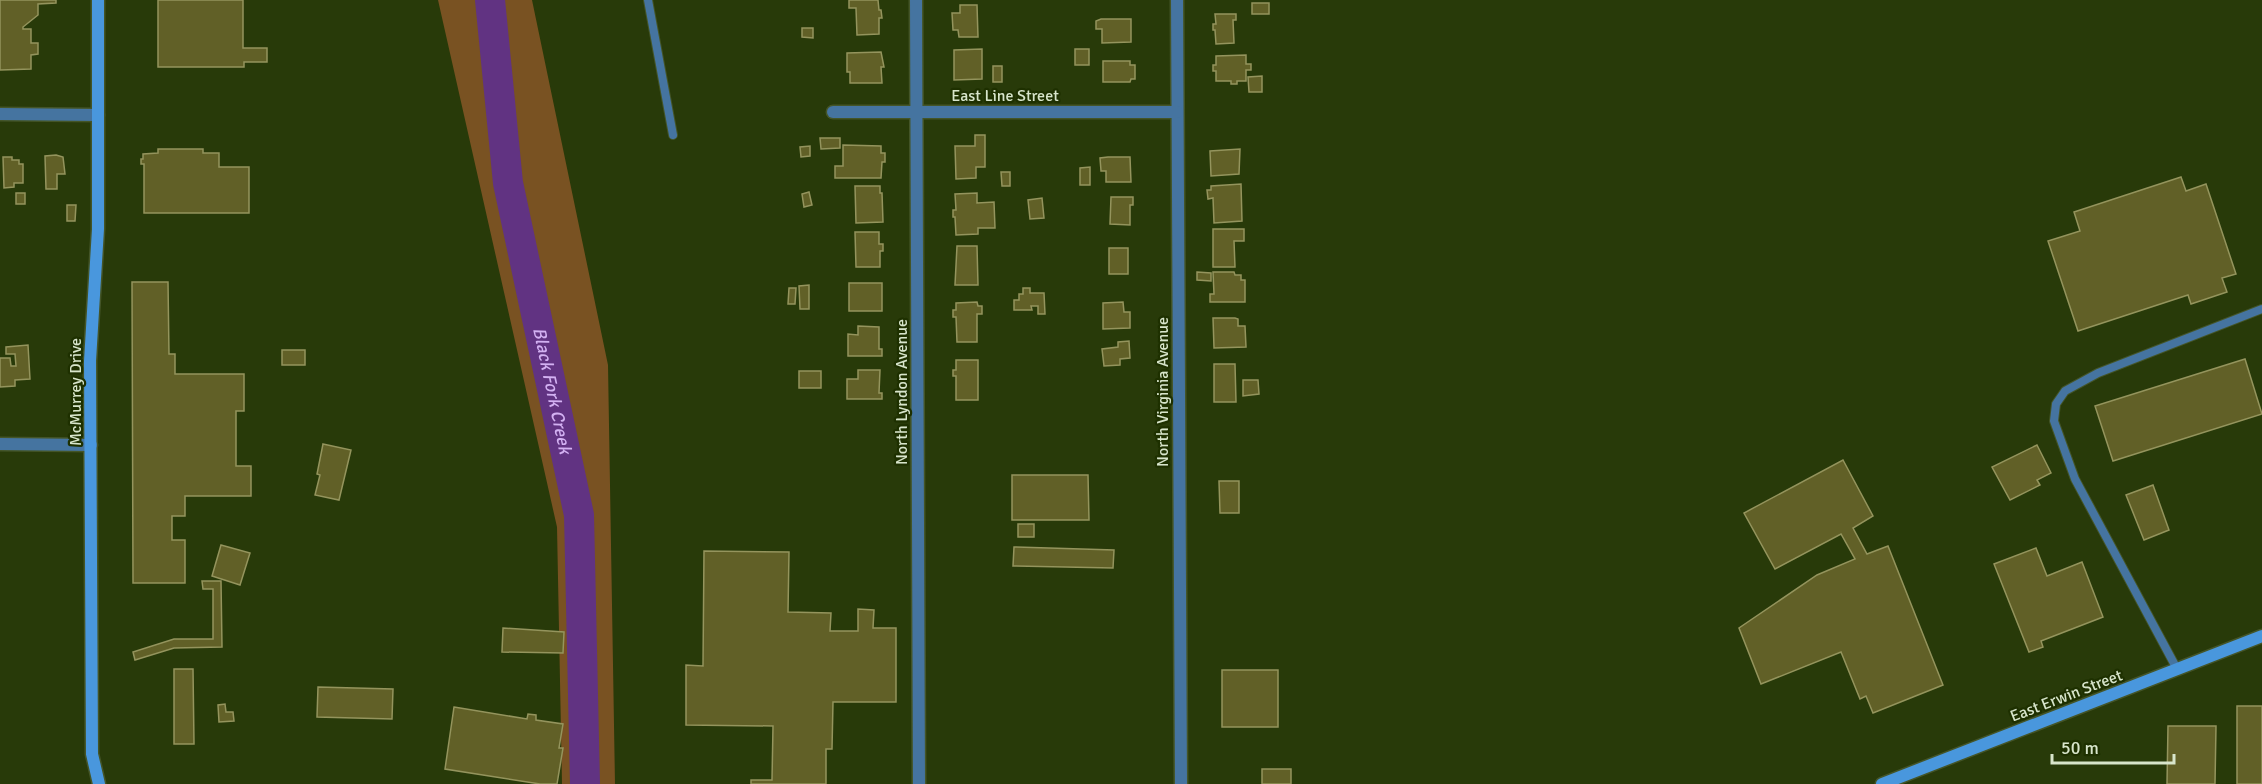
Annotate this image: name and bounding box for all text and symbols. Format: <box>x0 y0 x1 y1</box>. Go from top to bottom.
street label: East Line Street <box>951 86 1059 106</box>
street label: North Virginia Avenue <box>1153 317 1173 467</box>
street label: North Lyndon Avenue <box>892 319 912 465</box>
water label: Black Fork Creek <box>528 325 577 458</box>
street label: McMurrey Drive <box>66 338 86 446</box>
street label: East Erwin Street <box>2007 665 2126 727</box>
scale bar <box>2052 727 2174 765</box>
text: 50 m <box>2061 737 2099 759</box>

